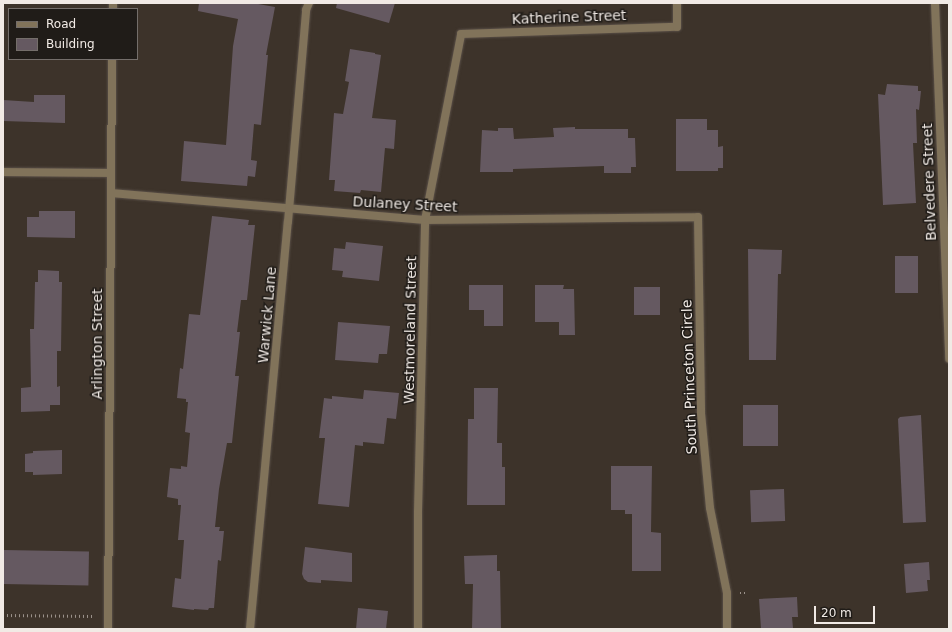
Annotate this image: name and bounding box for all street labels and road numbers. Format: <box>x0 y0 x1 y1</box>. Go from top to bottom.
street label: Katherine Street <box>511 7 627 27</box>
street label: Belvedere Street <box>919 123 939 241</box>
street label: Dulaney Street <box>352 193 458 215</box>
street label: Westmoreland Street <box>400 256 420 404</box>
street label: Warwick Lane <box>254 266 280 364</box>
street label: Arlington Street <box>89 289 105 399</box>
street label: South Princeton Circle <box>678 299 700 455</box>

